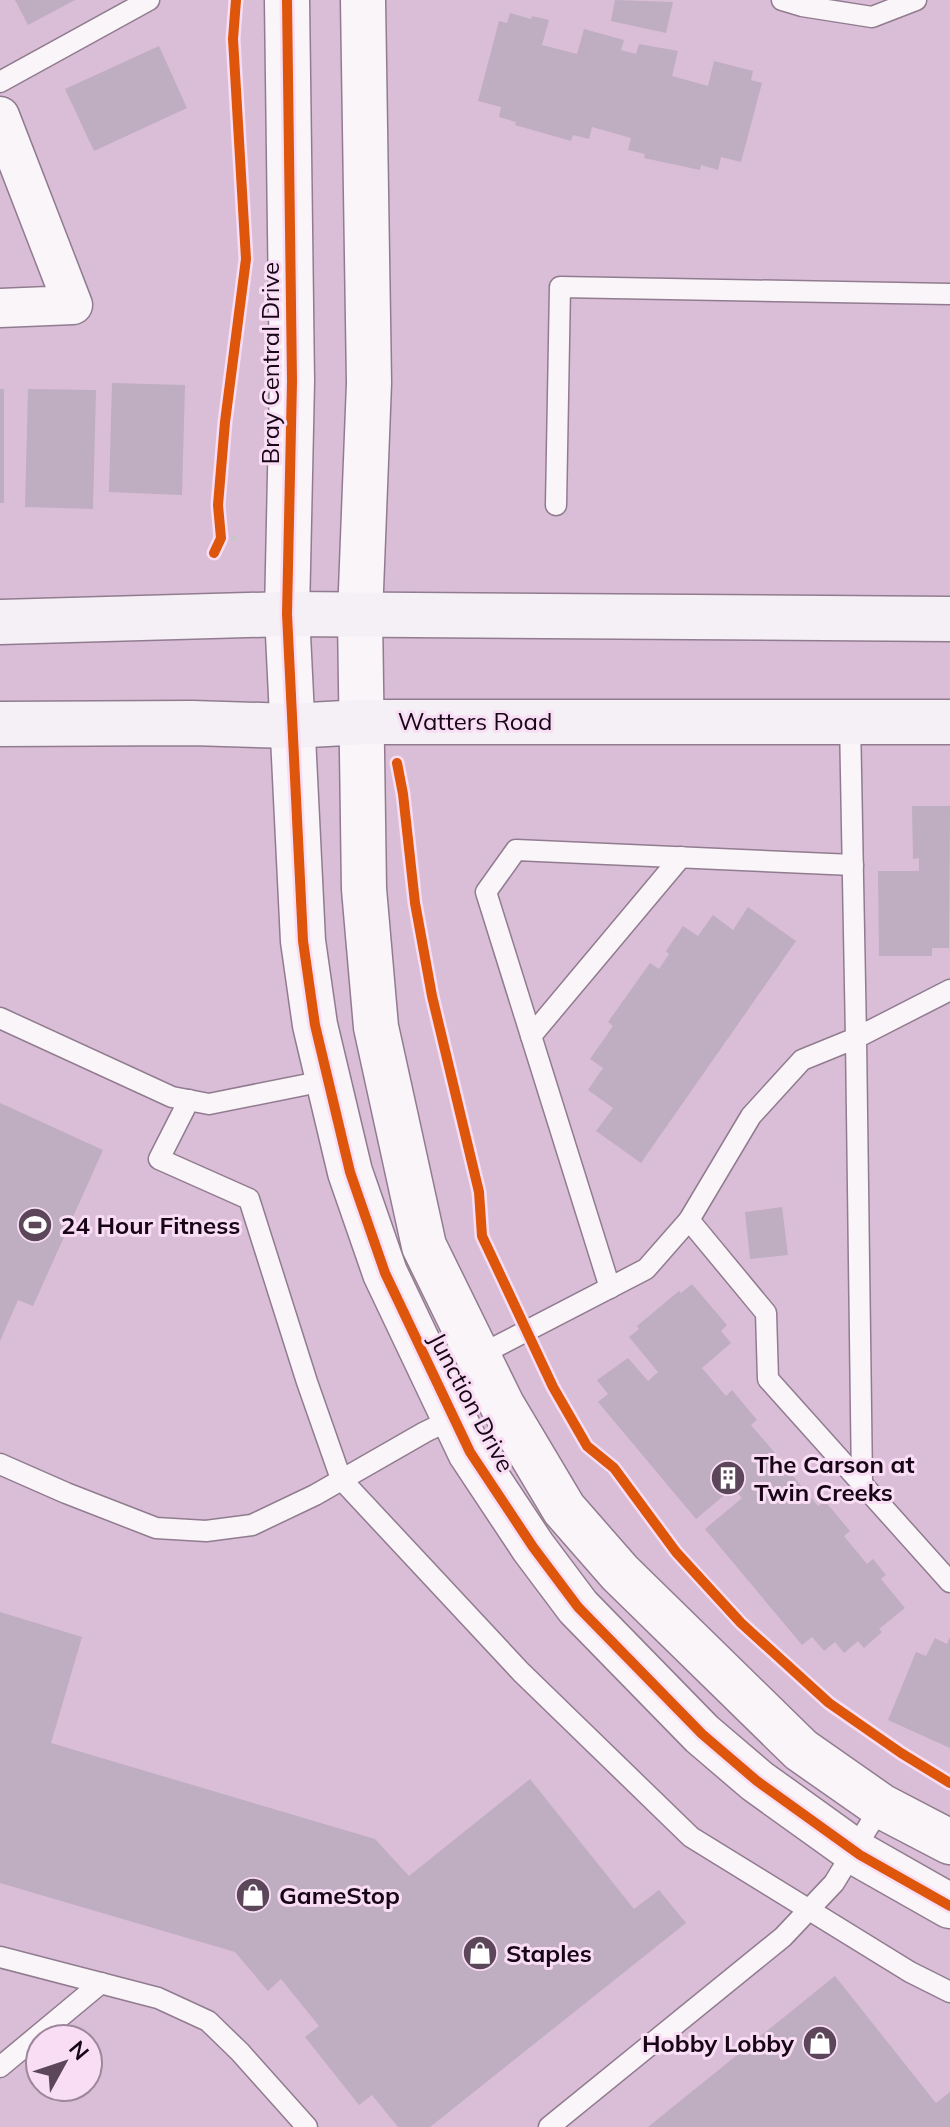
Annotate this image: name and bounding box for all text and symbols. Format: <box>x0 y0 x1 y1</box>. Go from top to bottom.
street label: Bray Central Drive <box>255 262 285 464</box>
street label: Watters Road <box>398 706 552 736</box>
sports icon: 24 Hour Fitness <box>16 1206 54 1244</box>
place label: 24 Hour Fitness <box>61 1210 240 1240</box>
street label: Junction Drive <box>423 1327 521 1477</box>
place label: The Carson at Twin Creeks <box>754 1449 915 1507</box>
building icon: The Carson at Twin Creeks <box>709 1459 747 1497</box>
shop icon: GameStop <box>234 1876 272 1914</box>
place label: GameStop <box>279 1880 400 1910</box>
shop icon: Staples <box>461 1934 499 1972</box>
place label: Staples <box>506 1938 592 1968</box>
north arrow <box>24 2023 104 2103</box>
shop icon: Hobby Lobby <box>801 2024 839 2062</box>
place label: Hobby Lobby <box>642 2028 795 2058</box>
text: N <box>63 2035 95 2066</box>

